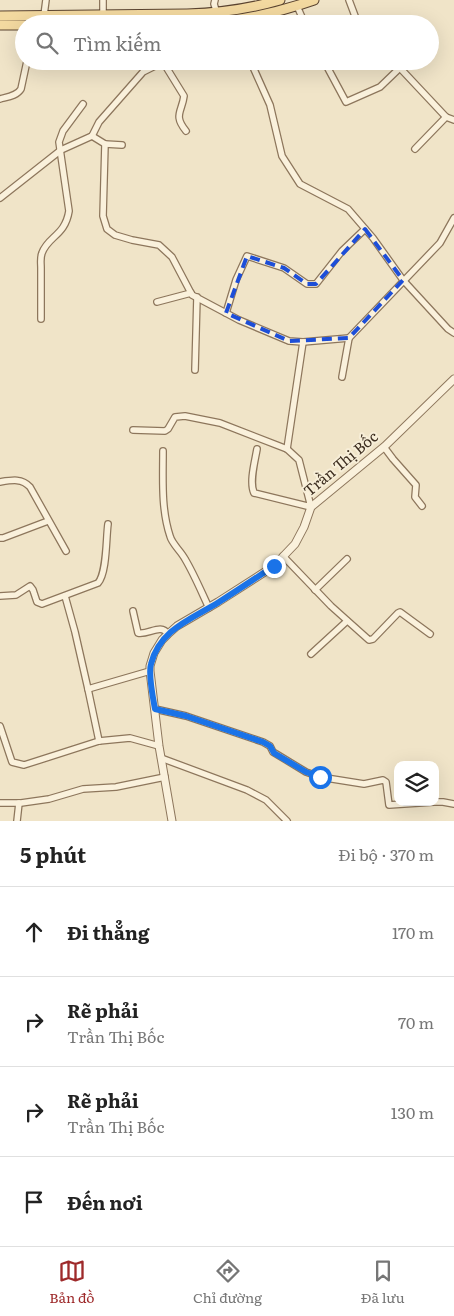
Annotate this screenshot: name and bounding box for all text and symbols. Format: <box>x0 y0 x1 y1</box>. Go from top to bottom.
search box <box>15 15 439 70</box>
icon: search <box>33 29 61 57</box>
text: Tìm kiếm <box>73 29 161 57</box>
street label: Trần Thị Bốc <box>298 424 383 501</box>
route end <box>263 555 286 578</box>
map controls <box>394 761 439 806</box>
button: layers <box>394 761 439 806</box>
route start <box>309 766 332 789</box>
text: 5 phút <box>20 838 86 869</box>
text: Đi bộ · 370 m <box>338 842 434 866</box>
icon: ahead <box>20 918 48 946</box>
text: Đi thẳng <box>67 918 150 946</box>
text: 170 m <box>392 920 434 944</box>
text: Rẽ phải <box>67 996 139 1024</box>
icon: right <box>20 1008 48 1036</box>
text: 70 m <box>398 1010 434 1034</box>
text: Trần Thị Bốc <box>67 1024 164 1048</box>
text: Rẽ phải <box>67 1086 139 1114</box>
icon: right <box>20 1098 48 1126</box>
text: 130 m <box>391 1100 434 1124</box>
text: Trần Thị Bốc <box>67 1114 164 1138</box>
icon: arrive <box>20 1188 48 1216</box>
text: Đến nơi <box>67 1188 143 1216</box>
tab: Bản đồ <box>49 1257 94 1307</box>
tab: Chỉ đường <box>193 1257 262 1307</box>
tab: Đã lưu <box>361 1257 405 1307</box>

